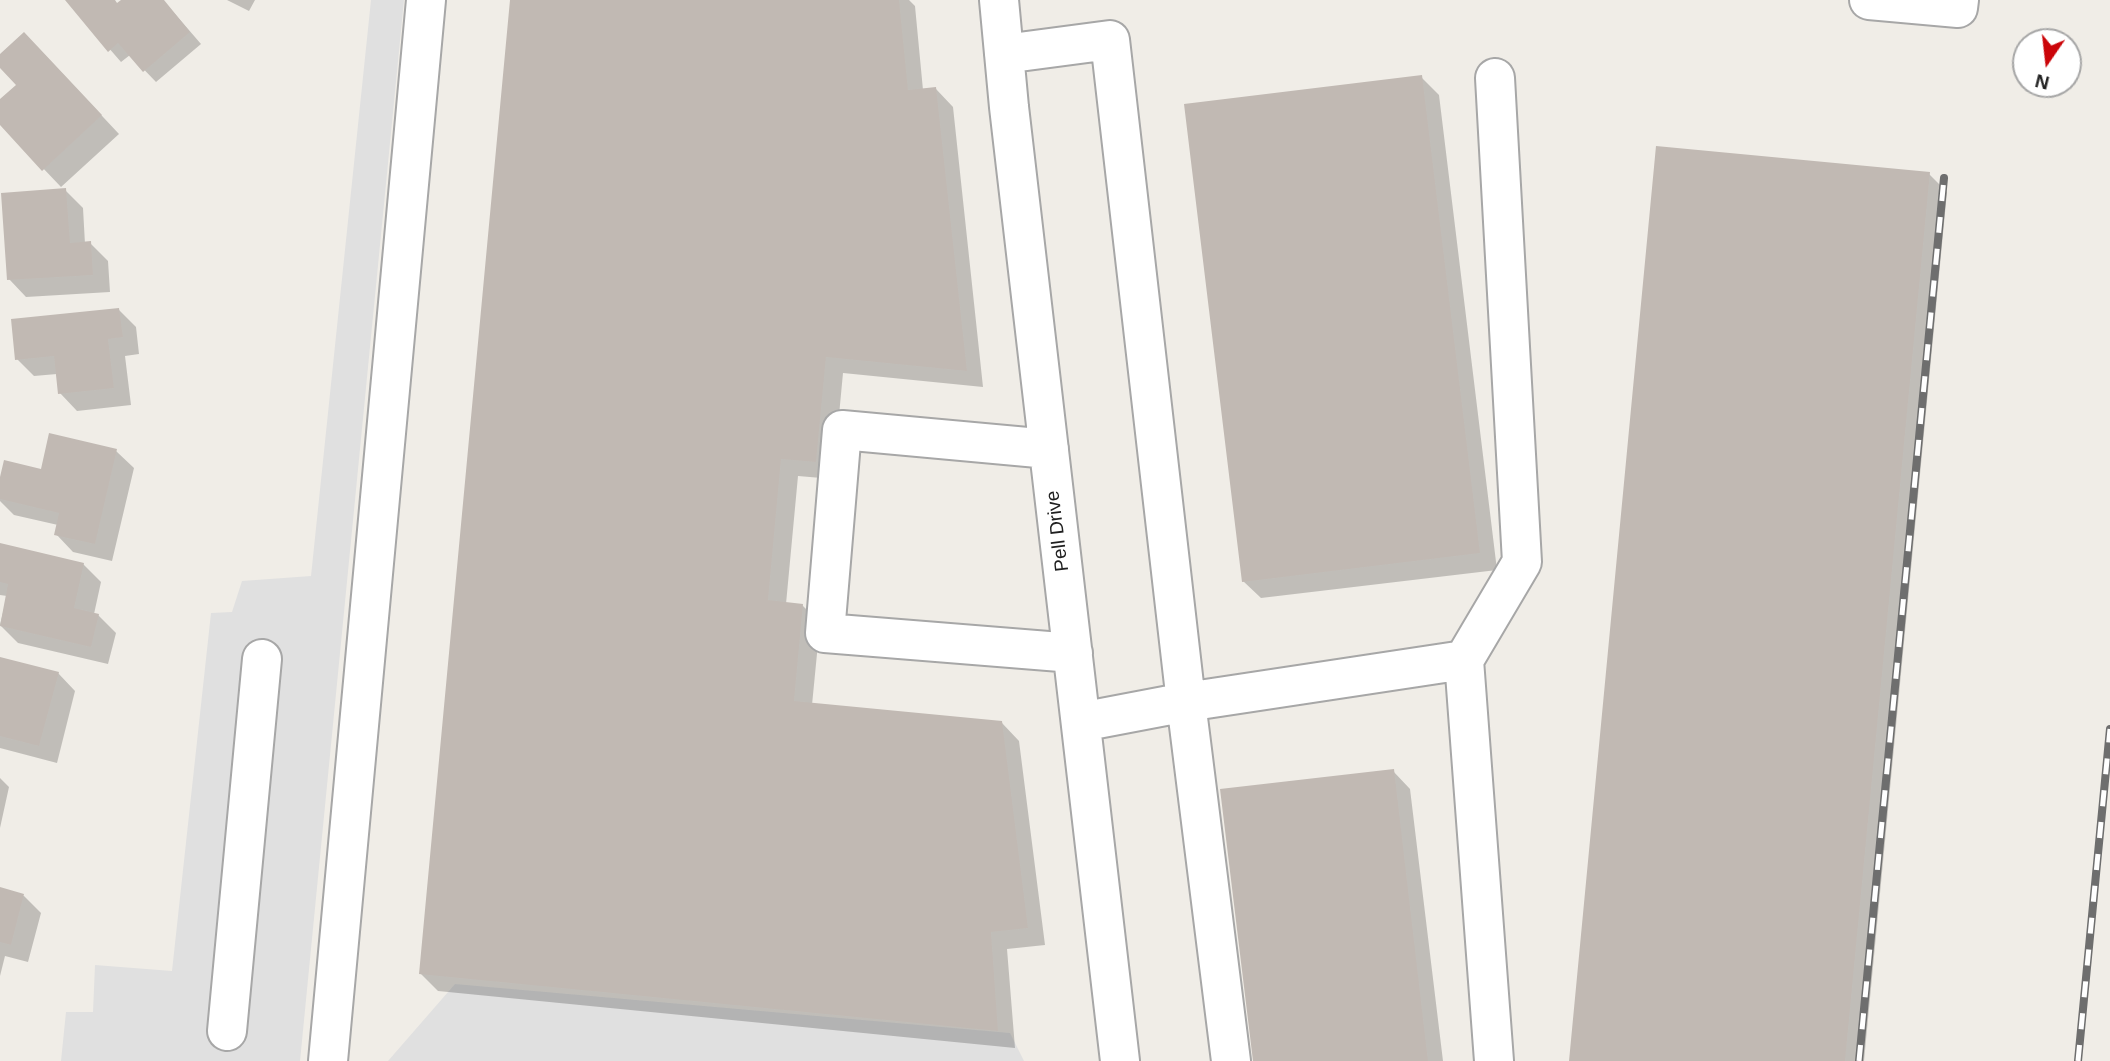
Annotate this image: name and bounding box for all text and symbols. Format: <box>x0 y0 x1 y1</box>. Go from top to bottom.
north arrow <box>2012 28 2082 98</box>
text: N <box>2033 70 2051 94</box>
street label: Pell Drive <box>1042 489 1074 573</box>

